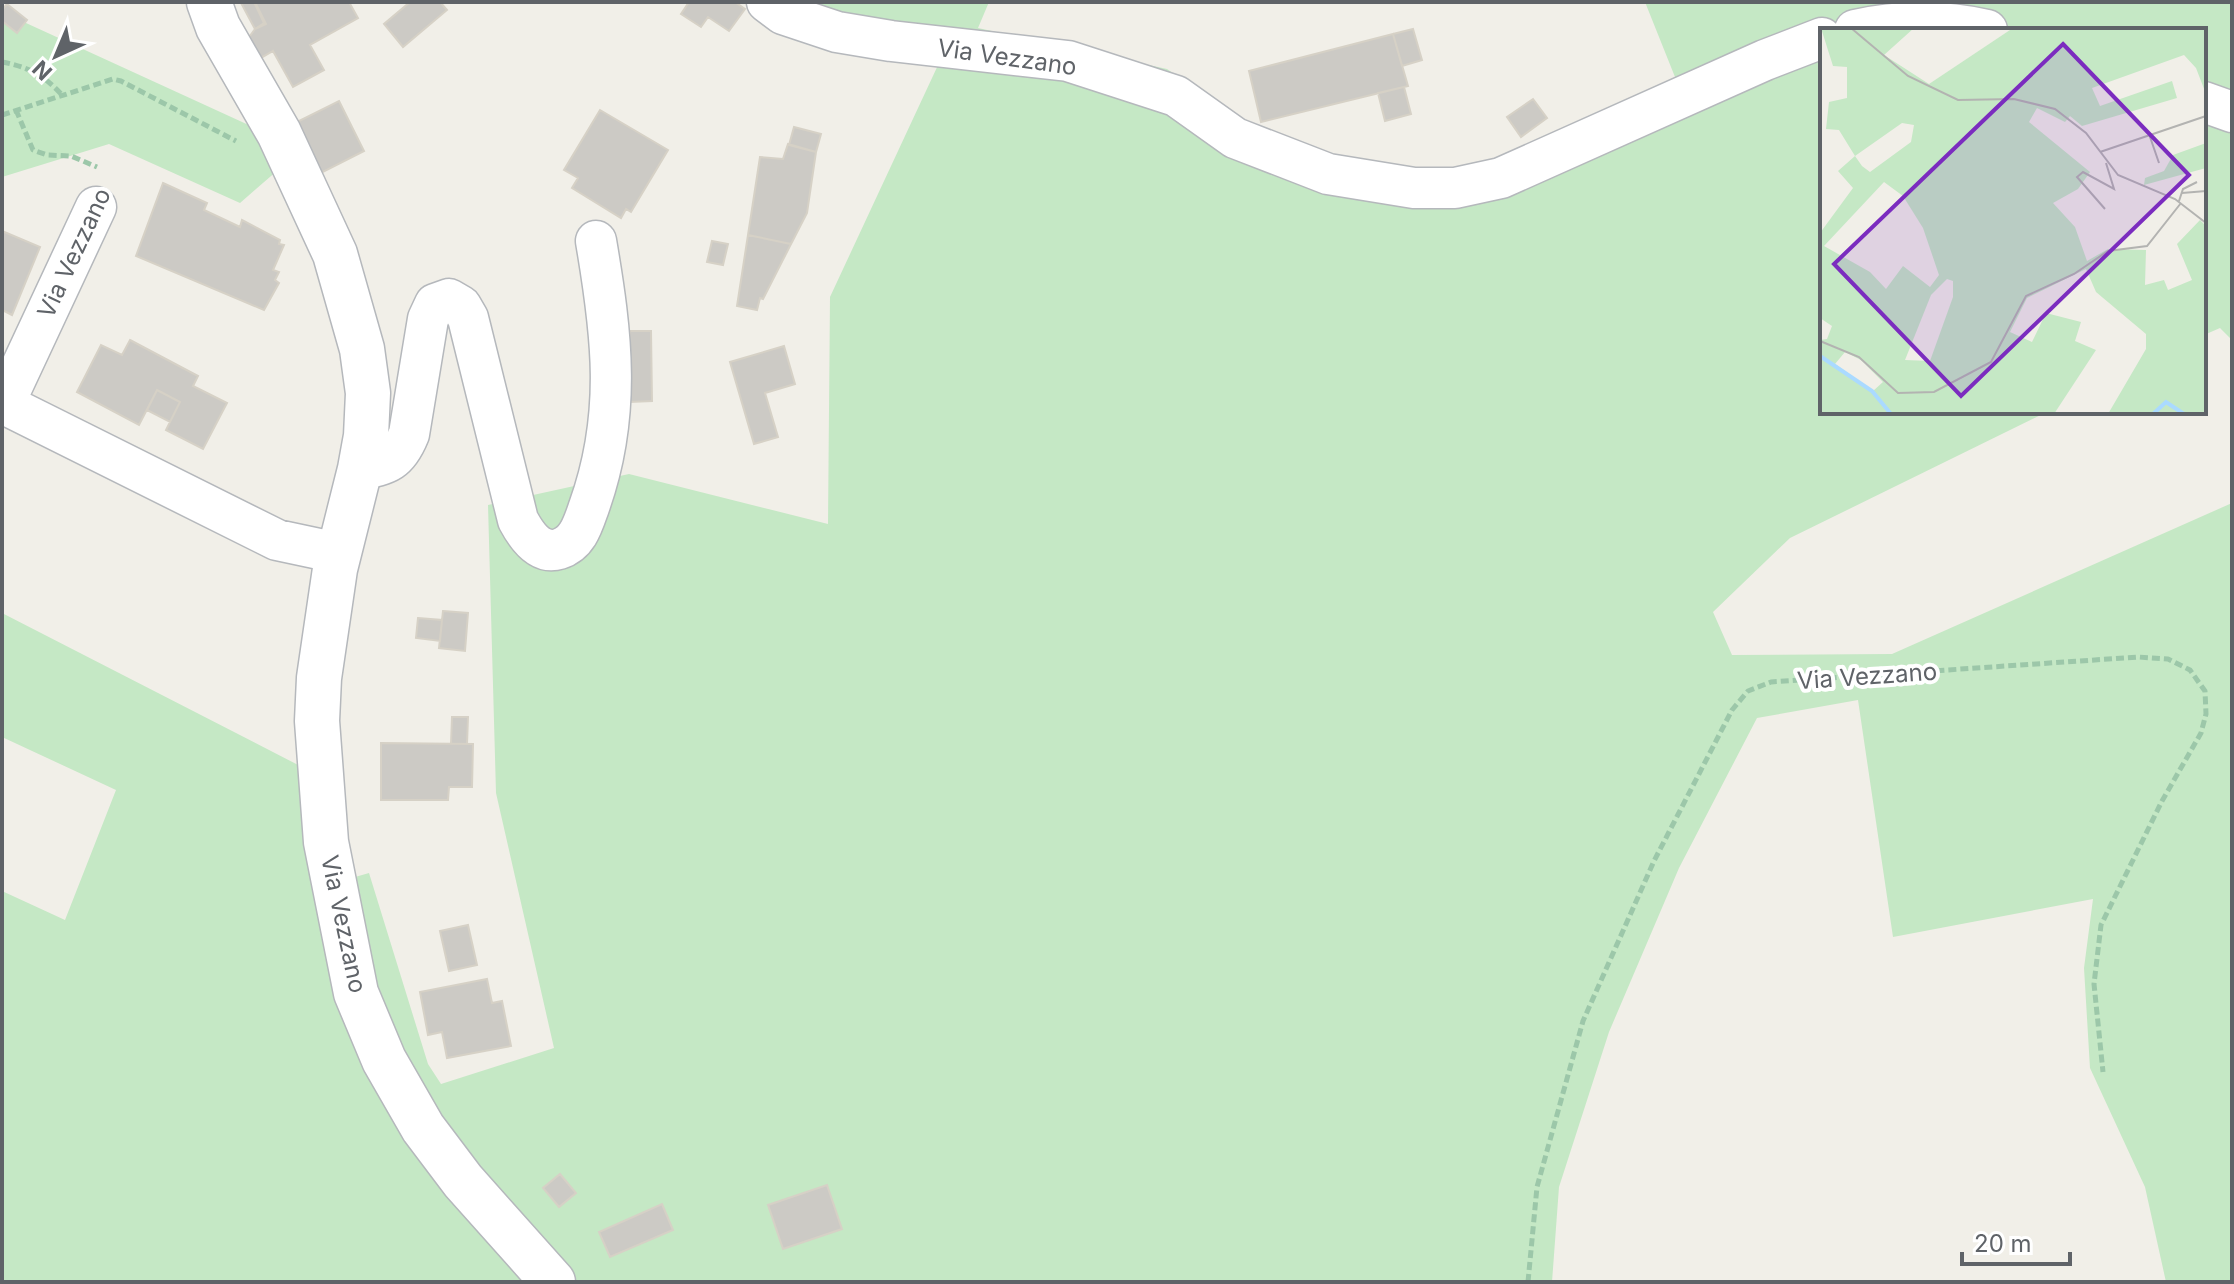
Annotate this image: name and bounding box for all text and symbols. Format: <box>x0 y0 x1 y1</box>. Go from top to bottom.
north arrow <box>16 16 96 96</box>
inset map <box>1820 28 2206 414</box>
street label: Via Vezzano <box>936 33 1078 81</box>
text: N <box>27 55 57 86</box>
street label: Via Vezzano <box>31 183 117 323</box>
street label: Via Vezzano <box>1796 657 1938 695</box>
street label: Via Vezzano <box>315 852 373 996</box>
scale bar <box>1962 1216 2070 1266</box>
text: 20 m <box>1974 1229 2032 1258</box>

